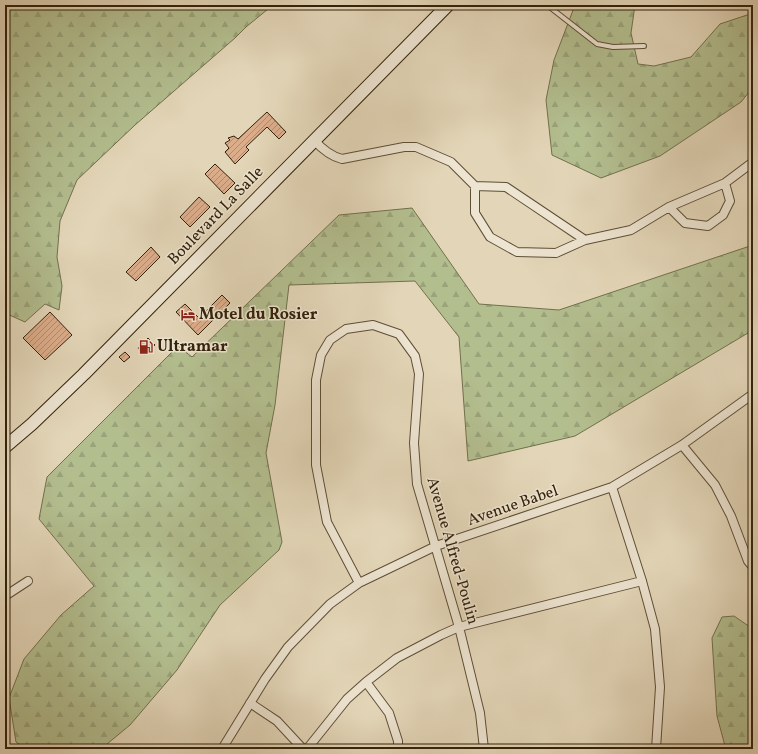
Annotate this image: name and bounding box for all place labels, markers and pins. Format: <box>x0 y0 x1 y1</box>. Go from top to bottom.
place label: Motel du Rosier <box>199 304 318 326</box>
hotel icon: Motel du Rosier <box>180 307 196 323</box>
place label: Ultramar <box>157 336 228 358</box>
fuel station icon: Ultramar <box>138 339 154 355</box>

